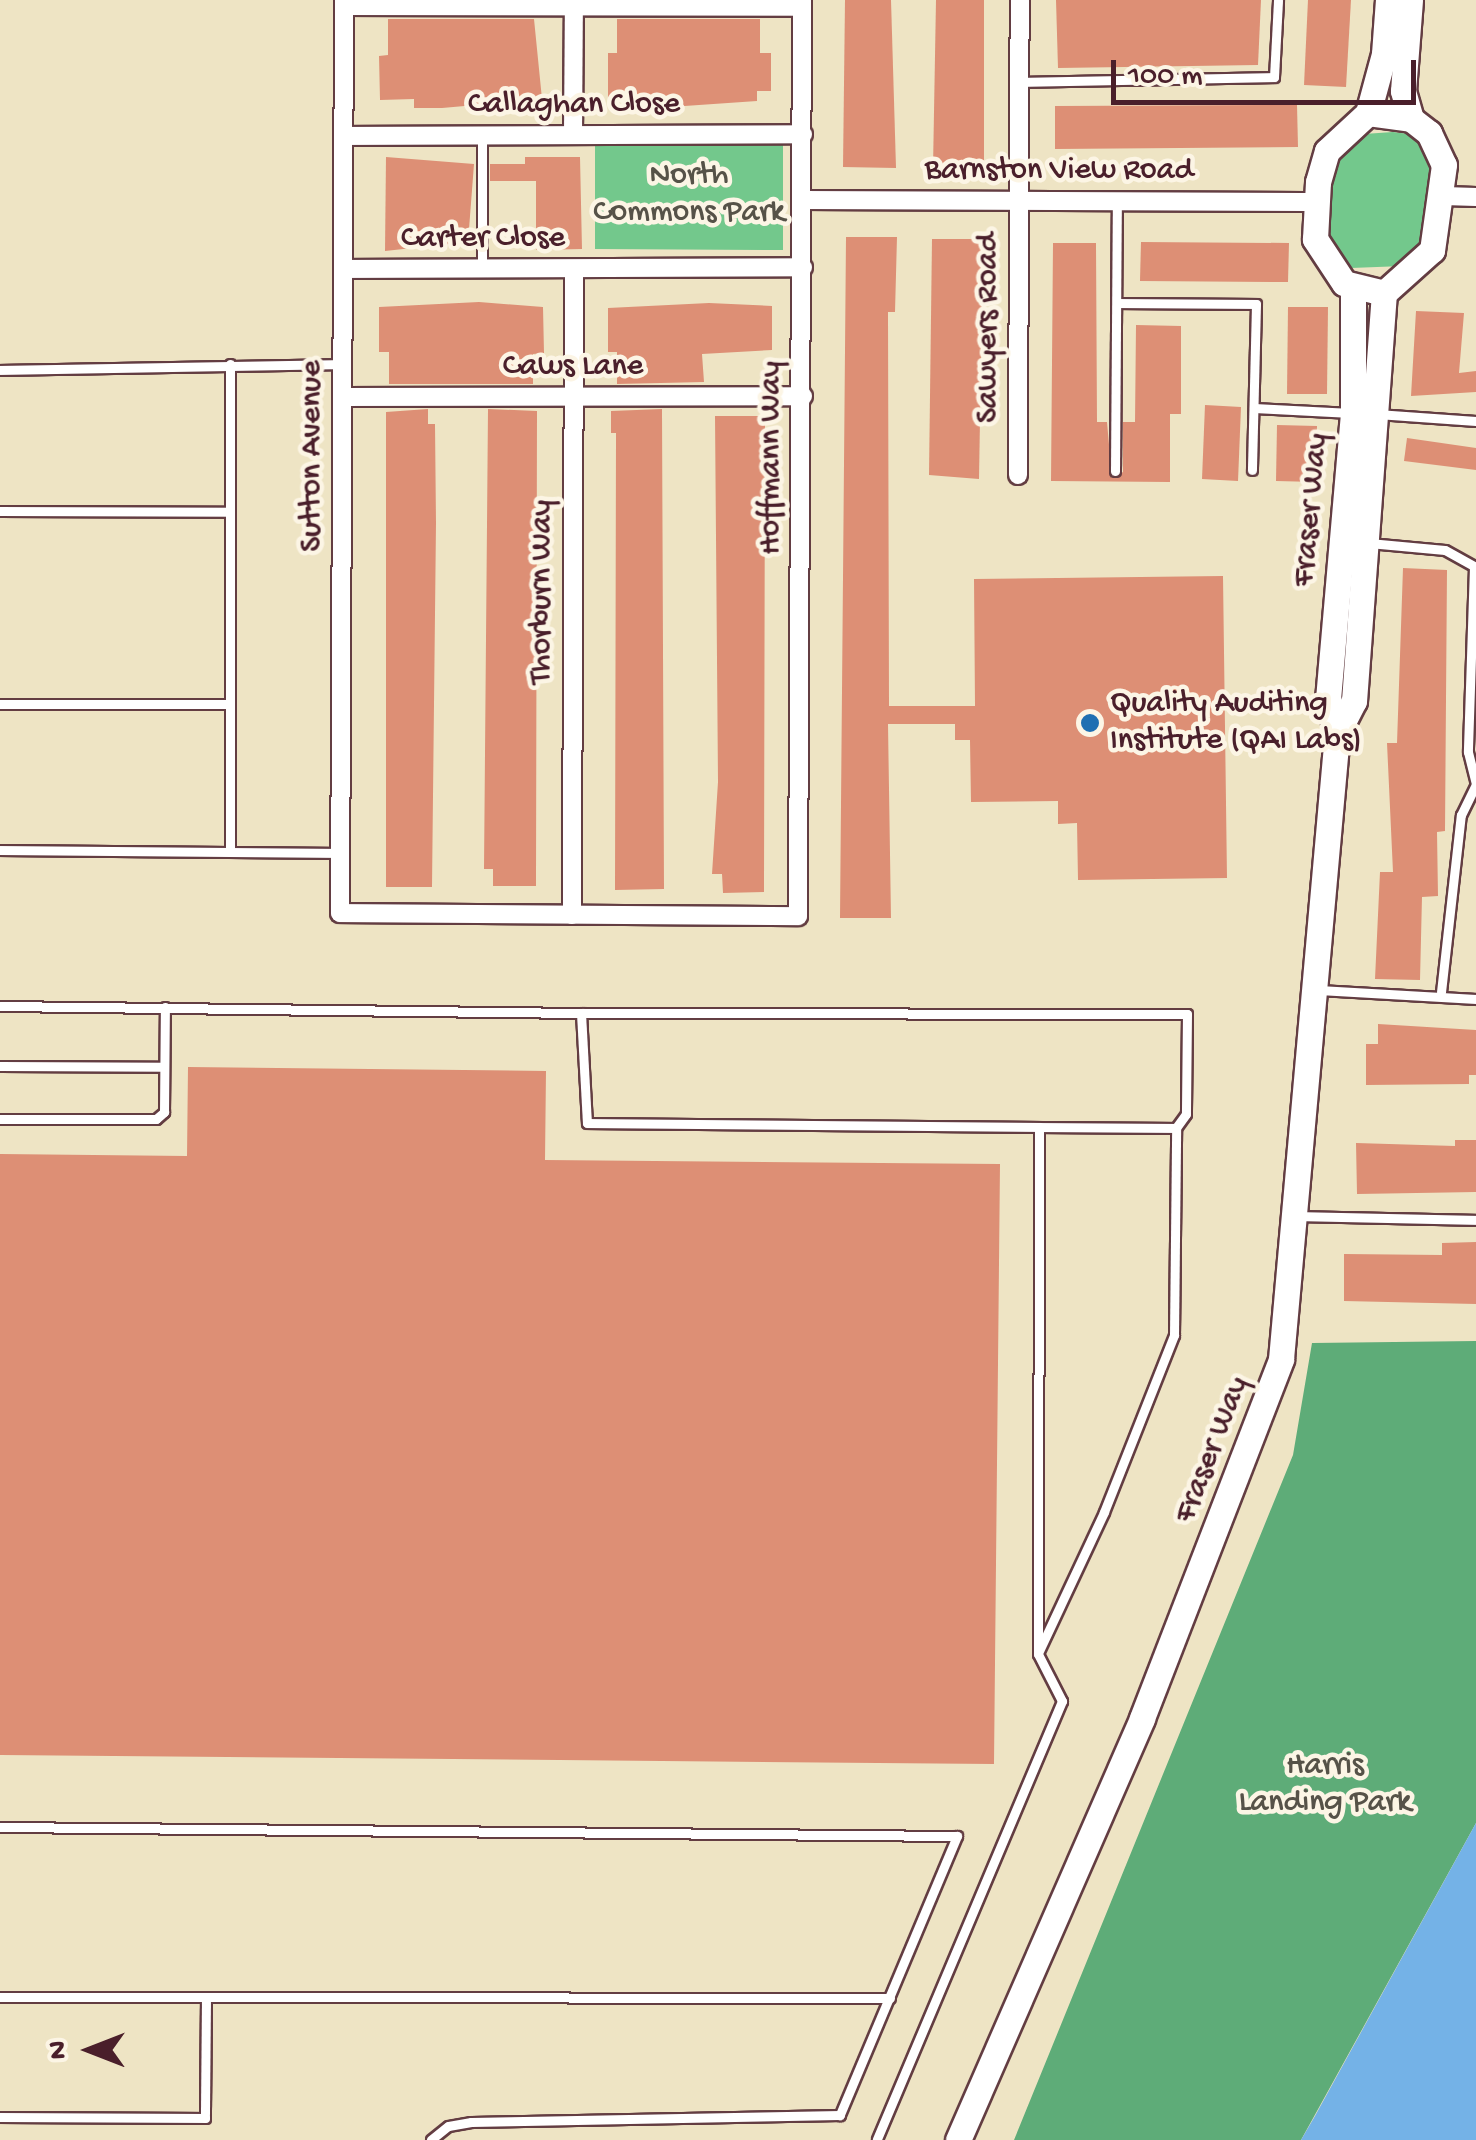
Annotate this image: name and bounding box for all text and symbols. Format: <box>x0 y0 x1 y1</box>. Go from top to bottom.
scale bar <box>1116 40 1421 102</box>
text: 100 m <box>1128 60 1203 95</box>
street label: Callaghan Close <box>468 86 680 124</box>
street label: Barnston View Road <box>925 152 1193 190</box>
park label: North Commons Park <box>593 158 785 233</box>
street label: Carter Close <box>401 220 565 258</box>
street label: Sawyers Road <box>970 233 1008 423</box>
street label: Caws Lane <box>503 348 643 386</box>
street label: Sutton Avenue <box>294 360 332 552</box>
street label: Hoffmann Way <box>753 361 791 555</box>
street label: Fraser Way <box>1286 432 1338 588</box>
street label: Thorburn Way <box>524 500 562 684</box>
place label: Quality Auditing Institute (QAI Labs) <box>1110 686 1362 761</box>
marker: Quality Auditing Institute (QAI Labs) <box>1079 712 1101 734</box>
street label: Fraser Way <box>1168 1372 1258 1528</box>
park label: Harris Landing Park <box>1239 1748 1411 1823</box>
north arrow <box>40 2000 140 2100</box>
text: N <box>43 2041 76 2059</box>

